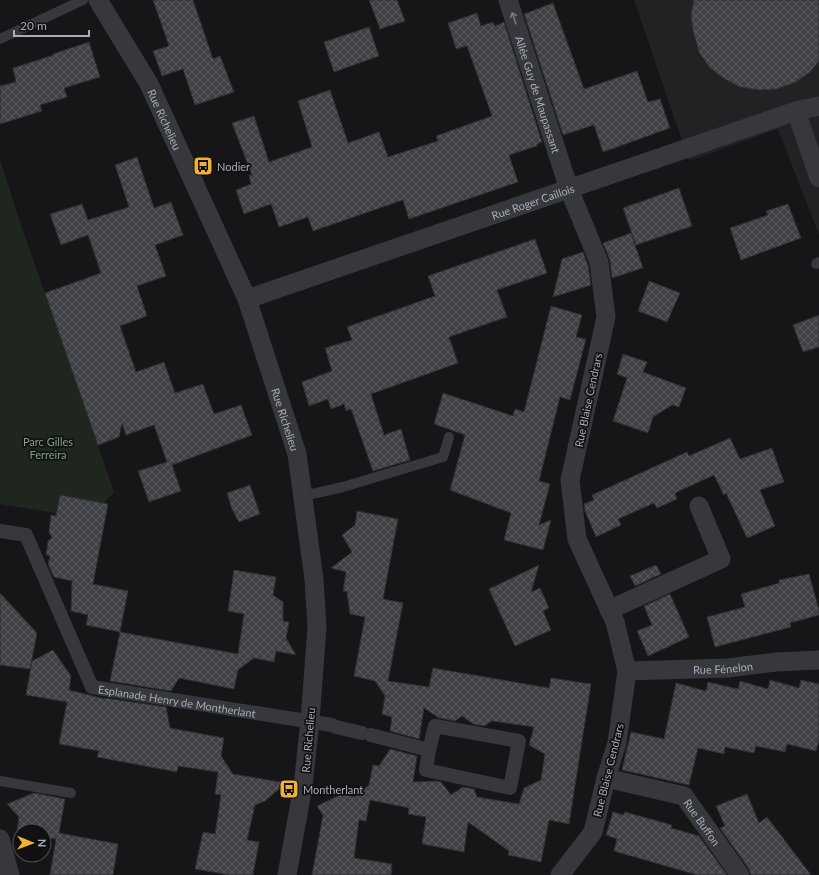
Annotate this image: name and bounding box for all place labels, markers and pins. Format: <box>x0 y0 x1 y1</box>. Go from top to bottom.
bus stop icon: Nodier <box>192 155 214 177</box>
place label: Nodier <box>217 160 250 173</box>
bus stop icon: Montherlant <box>278 778 300 800</box>
place label: Montherlant <box>303 783 363 796</box>

